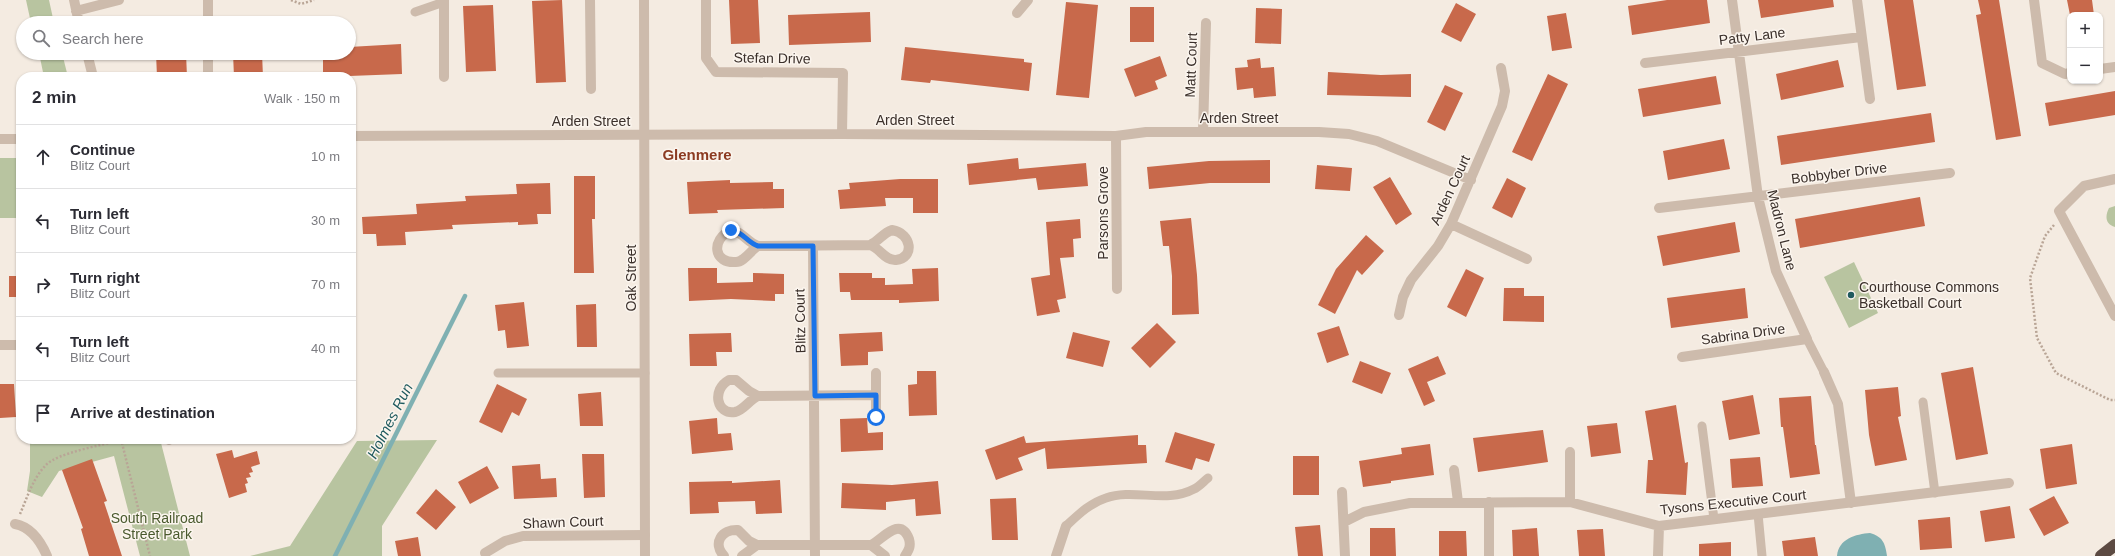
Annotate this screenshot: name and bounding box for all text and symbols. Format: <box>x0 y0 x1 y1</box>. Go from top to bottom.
map controls <box>2067 12 2103 84</box>
button: + <box>2067 12 2103 48</box>
search box <box>16 16 356 60</box>
street label: Patty Lane <box>1718 24 1786 48</box>
icon: search <box>30 27 52 49</box>
text: Search here <box>62 30 144 47</box>
street label: Matt Court <box>1182 32 1200 98</box>
button: − <box>2067 48 2103 84</box>
street label: Stefan Drive <box>733 49 811 67</box>
text: 2 min <box>32 88 76 107</box>
text: Walk · 150 m <box>264 91 340 106</box>
street label: Arden Street <box>1200 110 1278 126</box>
street label: Arden Street <box>876 112 954 128</box>
street label: Arden Street <box>552 113 630 129</box>
text: Continue <box>70 141 135 158</box>
icon: ahead <box>32 146 54 168</box>
district label: Glenmere <box>662 146 732 163</box>
text: 10 m <box>311 149 340 164</box>
street label: Arden Court <box>1427 152 1473 228</box>
text: Blitz Court <box>70 158 130 173</box>
street label: Bobbyber Drive <box>1790 159 1888 187</box>
street label: Parsons Grove <box>1095 166 1111 260</box>
street label: Madron Lane <box>1764 188 1800 272</box>
text: Turn left <box>70 205 129 222</box>
icon: left <box>32 210 54 232</box>
text: 30 m <box>311 213 340 228</box>
route end <box>722 221 740 239</box>
text: Blitz Court <box>70 222 130 237</box>
street label: Oak Street <box>623 244 639 311</box>
text: Turn right <box>70 269 140 286</box>
icon: right <box>32 274 54 296</box>
text: 70 m <box>311 277 340 292</box>
place label: Courthouse Commons Basketball Court <box>1859 279 1999 311</box>
text: Blitz Court <box>70 286 130 301</box>
street label: Blitz Court <box>791 288 809 353</box>
marker: Courthouse Commons Basketball Court <box>1846 290 1856 300</box>
street label: Sabrina Drive <box>1700 320 1786 348</box>
text: Turn left <box>70 333 129 350</box>
icon: left <box>32 338 54 360</box>
text: 40 m <box>311 341 340 356</box>
text: Blitz Court <box>70 350 130 365</box>
water label: Holmes Run <box>363 380 416 461</box>
icon: arrive <box>32 402 54 424</box>
text: Arrive at destination <box>70 404 215 421</box>
route start <box>867 408 885 426</box>
street label: Tysons Executive Court <box>1659 486 1807 518</box>
park label: South Railroad Street Park <box>111 510 203 542</box>
street label: Shawn Court <box>522 513 604 531</box>

